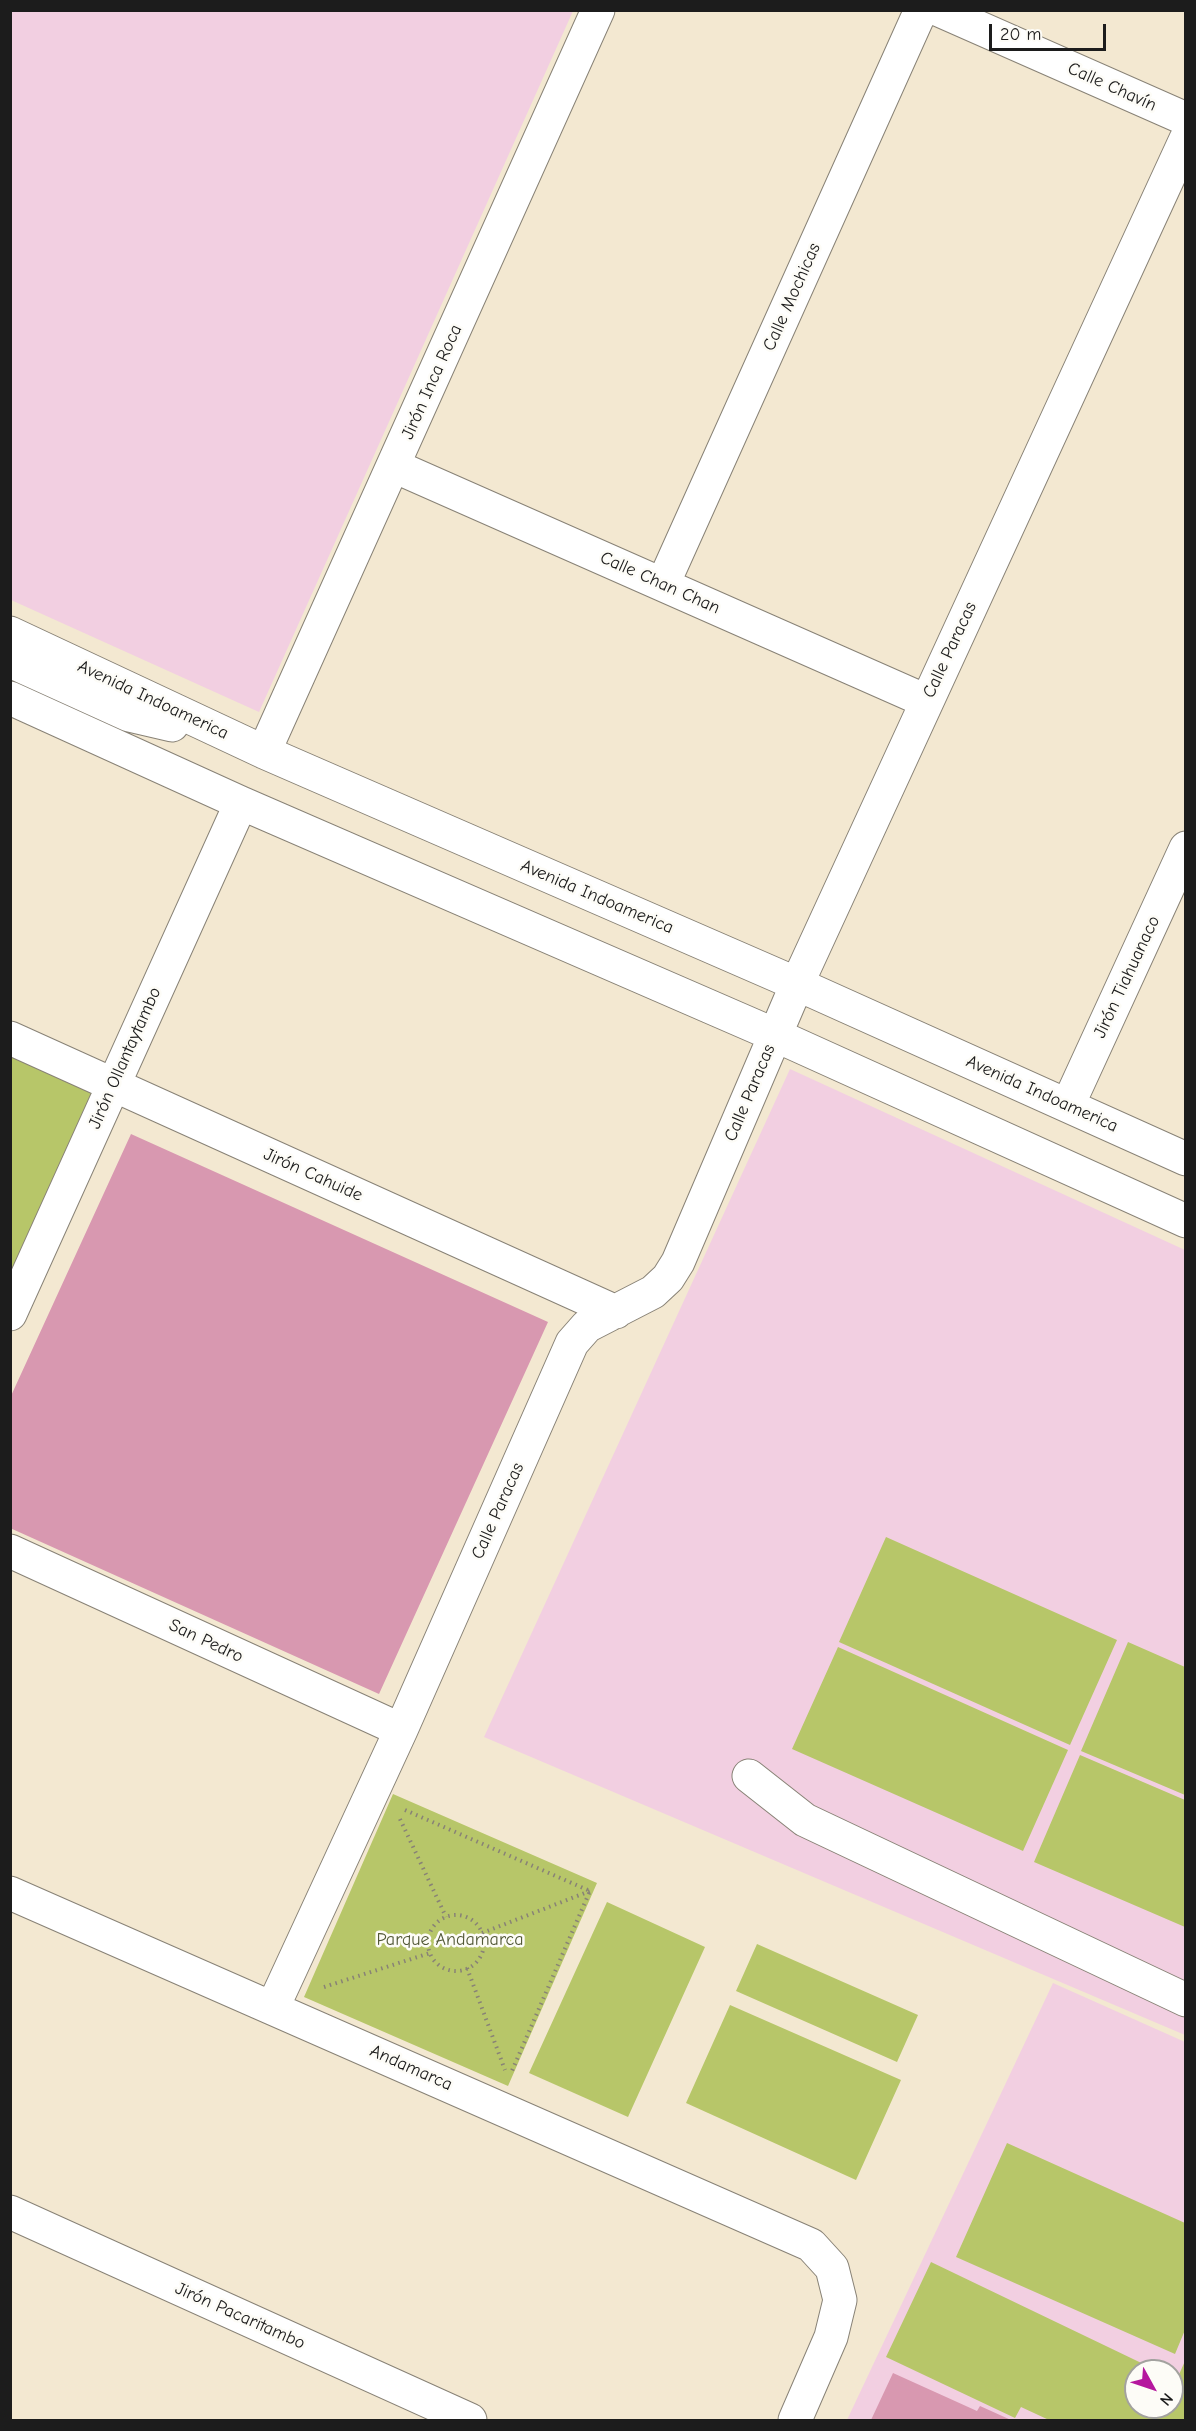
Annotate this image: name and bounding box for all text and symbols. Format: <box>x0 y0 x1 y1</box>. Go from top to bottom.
scale bar <box>992 12 1109 50</box>
text: 20 m <box>1000 24 1041 45</box>
street label: Calle Chavín <box>1064 58 1160 116</box>
street label: Calle Mochicas <box>759 240 825 354</box>
street label: Jirón Inca Roca <box>397 321 467 443</box>
street label: Calle Chan Chan <box>597 547 723 619</box>
street label: Calle Paracas <box>918 599 982 701</box>
street label: Avenida Indoamerica <box>74 656 232 744</box>
street label: Avenida Indoamerica <box>517 855 677 939</box>
street label: Jirón Tiahuanaco <box>1089 912 1165 1042</box>
street label: Jirón Ollantaytambo <box>84 984 166 1132</box>
street label: Calle Paracas <box>720 1041 780 1145</box>
street label: Avenida Indoamerica <box>963 1051 1121 1137</box>
street label: Jirón Cahuide <box>260 1144 366 1206</box>
street label: Calle Paracas <box>467 1459 529 1563</box>
street label: San Pedro <box>165 1614 247 1668</box>
park label: Parque Andamarca <box>377 1929 523 1951</box>
street label: Andamarca <box>366 2040 456 2096</box>
street label: Jirón Pacaritambo <box>172 2278 308 2354</box>
north arrow <box>1124 2359 1184 2419</box>
text: N <box>1156 2390 1177 2409</box>

